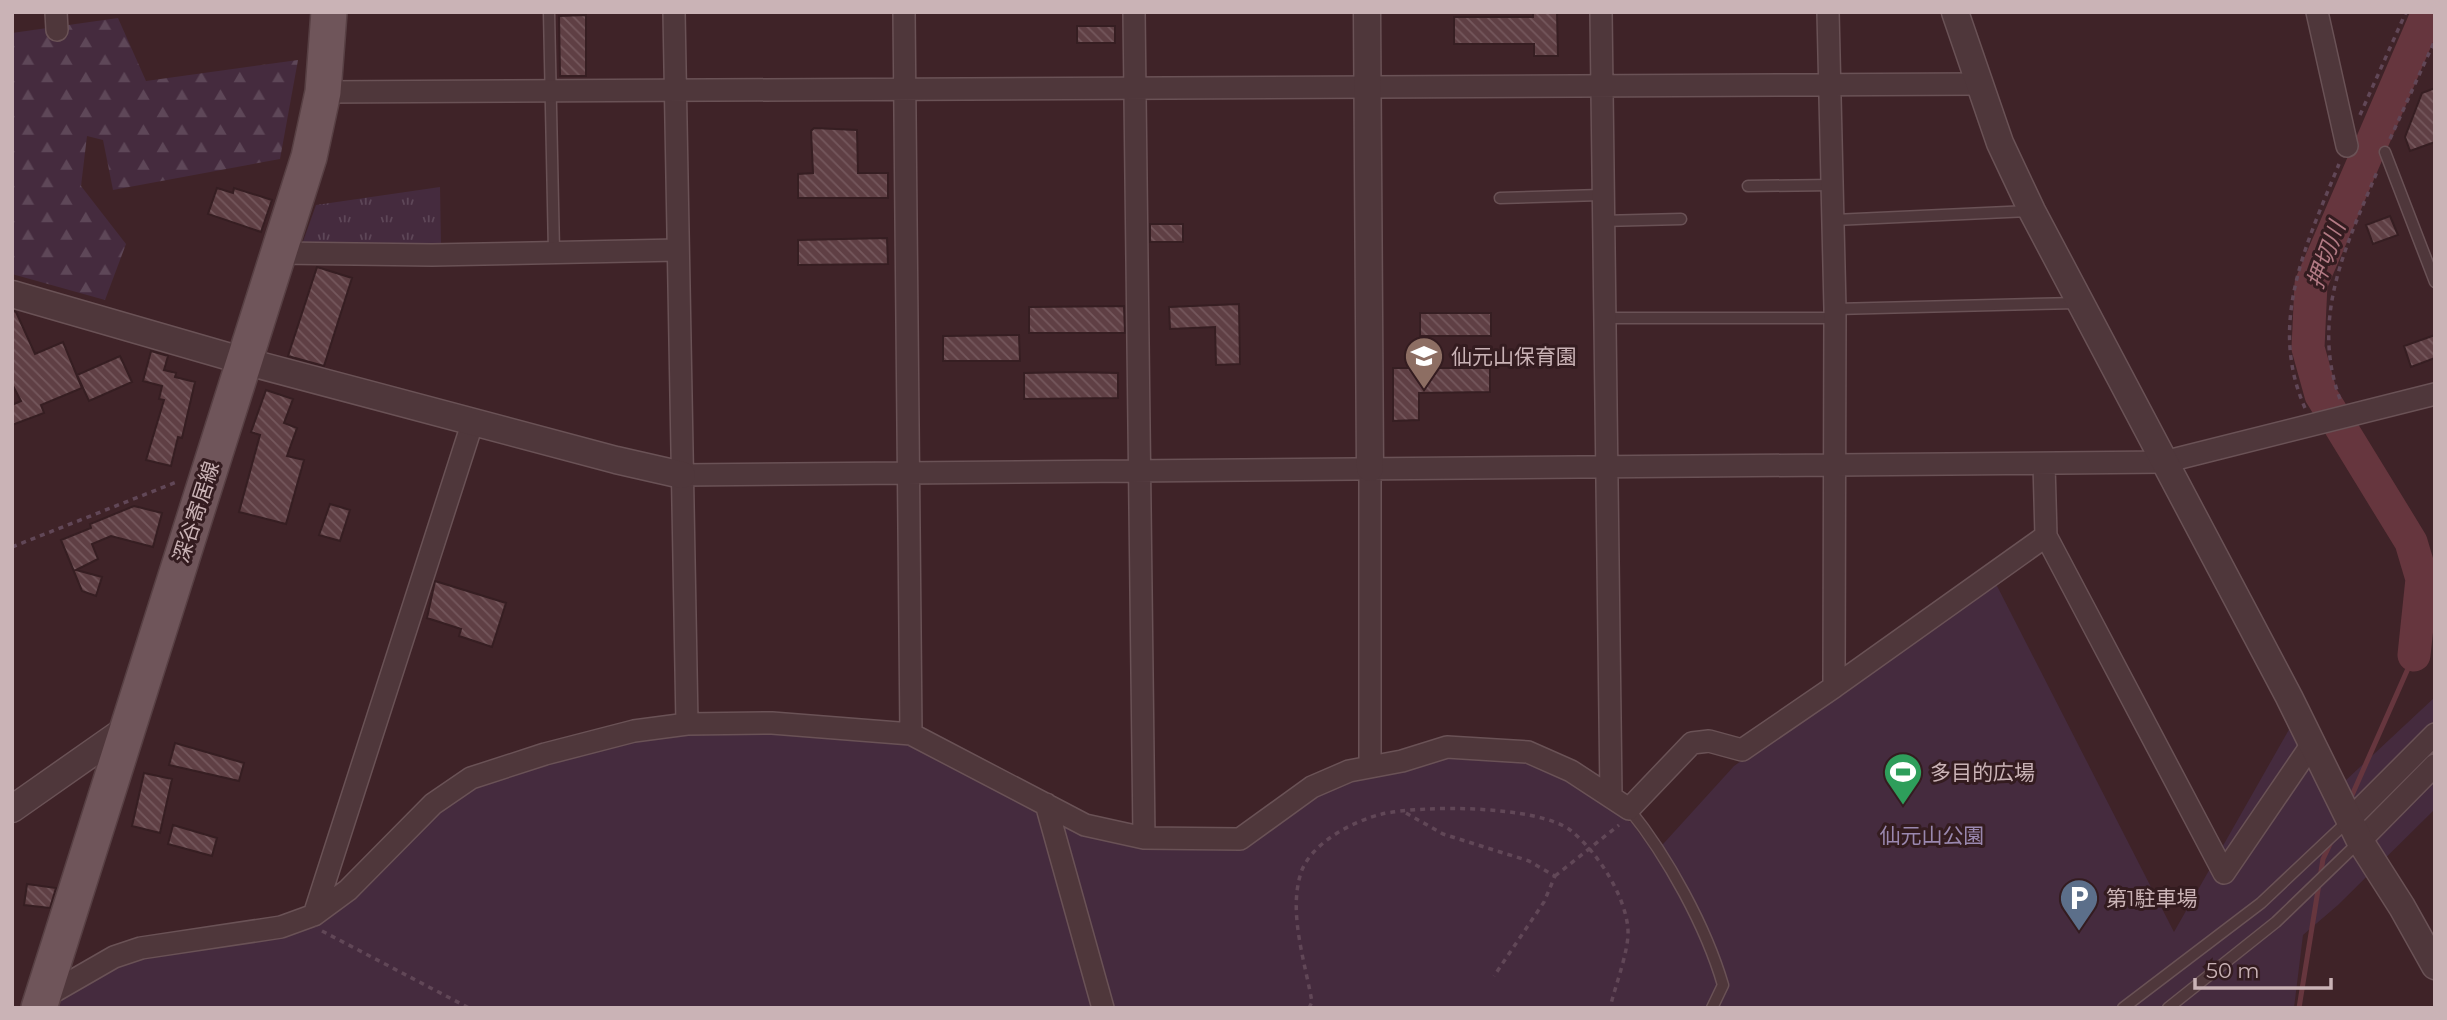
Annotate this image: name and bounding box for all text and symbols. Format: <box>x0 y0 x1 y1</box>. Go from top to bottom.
water label: 押切川 <box>2301 215 2352 292</box>
school or university icon: 仙元山保育園 <box>1403 335 1445 390</box>
place label: 仙元山保育園 <box>1451 344 1577 369</box>
street label: 深谷寄居線 <box>168 458 224 566</box>
sports icon: 多目的広場 <box>1882 751 1924 806</box>
place label: 多目的広場 <box>1930 760 2035 785</box>
park label: 仙元山公園 <box>1880 823 1985 848</box>
parking icon: 第1駐車場 <box>2058 877 2100 932</box>
place label: 第1駐車場 <box>2106 886 2198 911</box>
scale bar <box>2195 946 2332 990</box>
text: 50 m <box>2206 958 2260 983</box>

